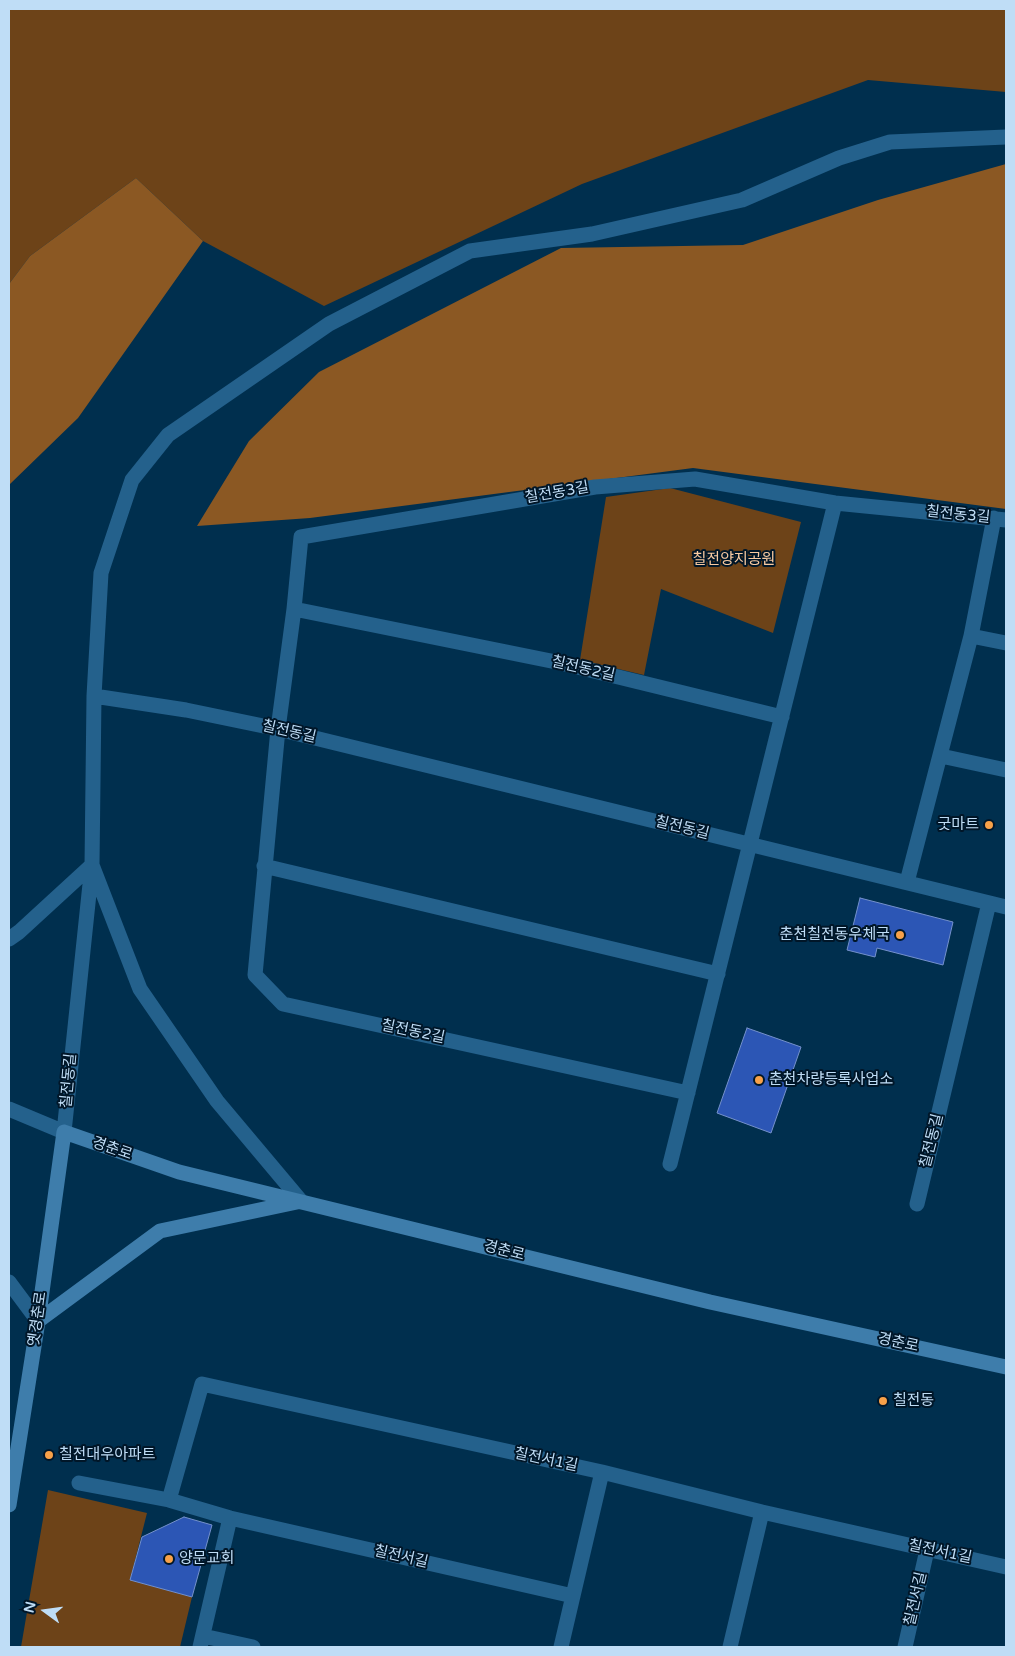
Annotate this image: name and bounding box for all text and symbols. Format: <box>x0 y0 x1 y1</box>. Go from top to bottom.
street label: 칠전동3길 <box>524 479 590 507</box>
street label: 칠전동3길 <box>925 503 991 527</box>
park label: 칠전양지공원 <box>693 551 775 569</box>
street label: 칠전동2길 <box>549 653 617 685</box>
street label: 칠전동길 <box>260 717 318 747</box>
street label: 칠전동길 <box>653 813 711 843</box>
place label: 굿마트 <box>938 816 979 834</box>
marker: 굿마트 <box>983 819 995 831</box>
place label: 춘천칠전동우체국 <box>780 926 890 944</box>
marker: 춘천칠전동우체국 <box>894 929 906 941</box>
street label: 칠전동2길 <box>380 1016 446 1048</box>
street label: 칠전동길 <box>58 1053 80 1109</box>
place label: 춘천차량등록사업소 <box>769 1071 893 1089</box>
marker: 춘천차량등록사업소 <box>753 1074 765 1086</box>
street label: 칠전동길 <box>917 1112 947 1170</box>
street label: 경춘로 <box>89 1134 135 1164</box>
street label: 경춘로 <box>482 1237 526 1265</box>
street label: 옛경춘로 <box>25 1290 51 1348</box>
street label: 경춘로 <box>876 1330 920 1356</box>
place label: 칠전동 <box>893 1392 934 1410</box>
marker: 칠전동 <box>877 1395 889 1407</box>
street label: 칠전서1길 <box>513 1444 579 1476</box>
place label: 칠전대우아파트 <box>59 1446 156 1464</box>
marker: 칠전대우아파트 <box>43 1449 55 1461</box>
street label: 칠전서1길 <box>907 1536 973 1568</box>
street label: 칠전서길 <box>372 1542 430 1572</box>
place label: 양문교회 <box>179 1550 234 1568</box>
marker: 양문교회 <box>163 1553 175 1565</box>
street label: 칠전서길 <box>901 1570 931 1628</box>
north arrow <box>20 1586 70 1636</box>
text: N <box>20 1600 40 1615</box>

